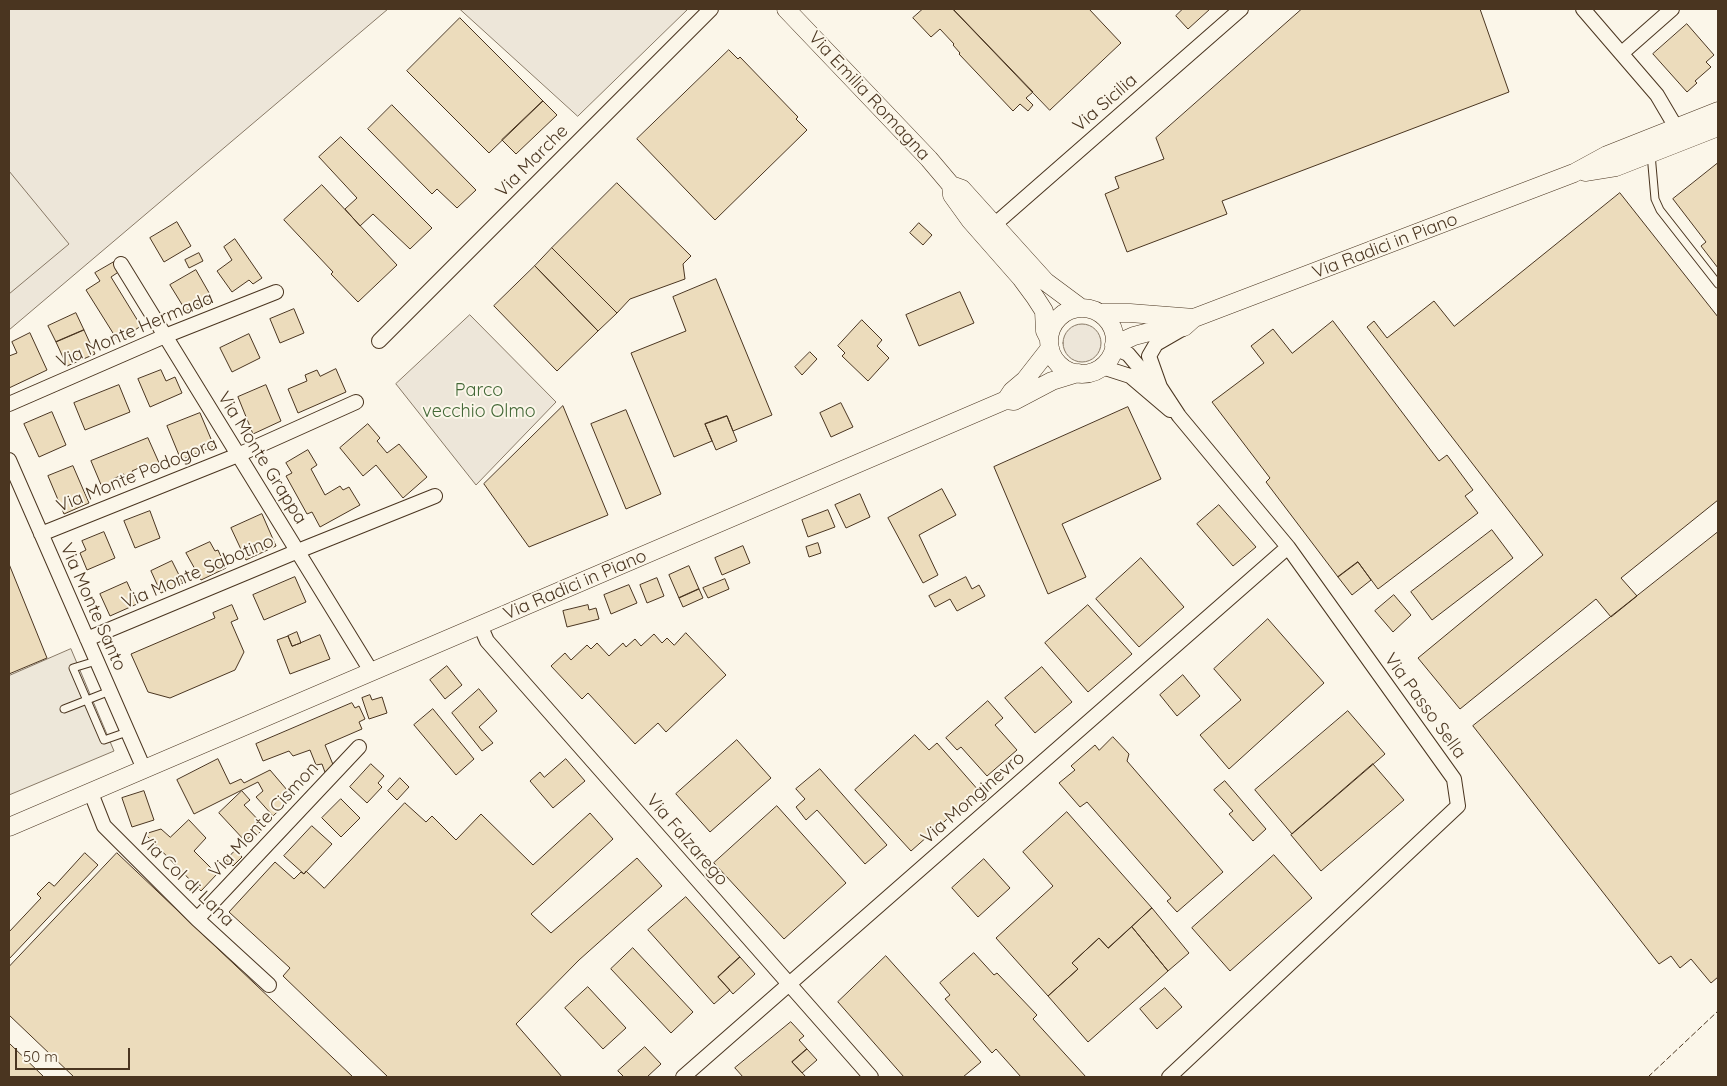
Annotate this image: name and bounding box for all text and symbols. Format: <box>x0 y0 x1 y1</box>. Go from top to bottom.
street label: Via Emilia Romagna <box>804 27 934 165</box>
street label: Via Sicilia <box>1069 69 1141 137</box>
street label: Via Marche <box>491 120 573 202</box>
street label: Via Radici in Piano <box>1309 208 1461 284</box>
street label: Via Monte Hermada <box>53 287 217 373</box>
park label: Parco vecchio Olmo <box>422 380 536 422</box>
street label: Via Monte Grappa <box>213 388 311 528</box>
street label: Via Monte Podogora <box>53 433 221 517</box>
street label: Via Monte Sabotino <box>119 530 277 614</box>
street label: Via Monte Santo <box>55 540 131 674</box>
street label: Via Radici in Piano <box>500 545 650 625</box>
street label: Via Passo Sella <box>1379 649 1471 763</box>
street label: Via Monginevro <box>917 747 1029 849</box>
street label: Via Monte Cismon <box>205 758 323 882</box>
street label: Via Falzarego <box>641 790 733 890</box>
street label: Via Col di Lana <box>134 829 238 931</box>
scale bar <box>18 1038 132 1070</box>
text: 50 m <box>23 1047 58 1066</box>

